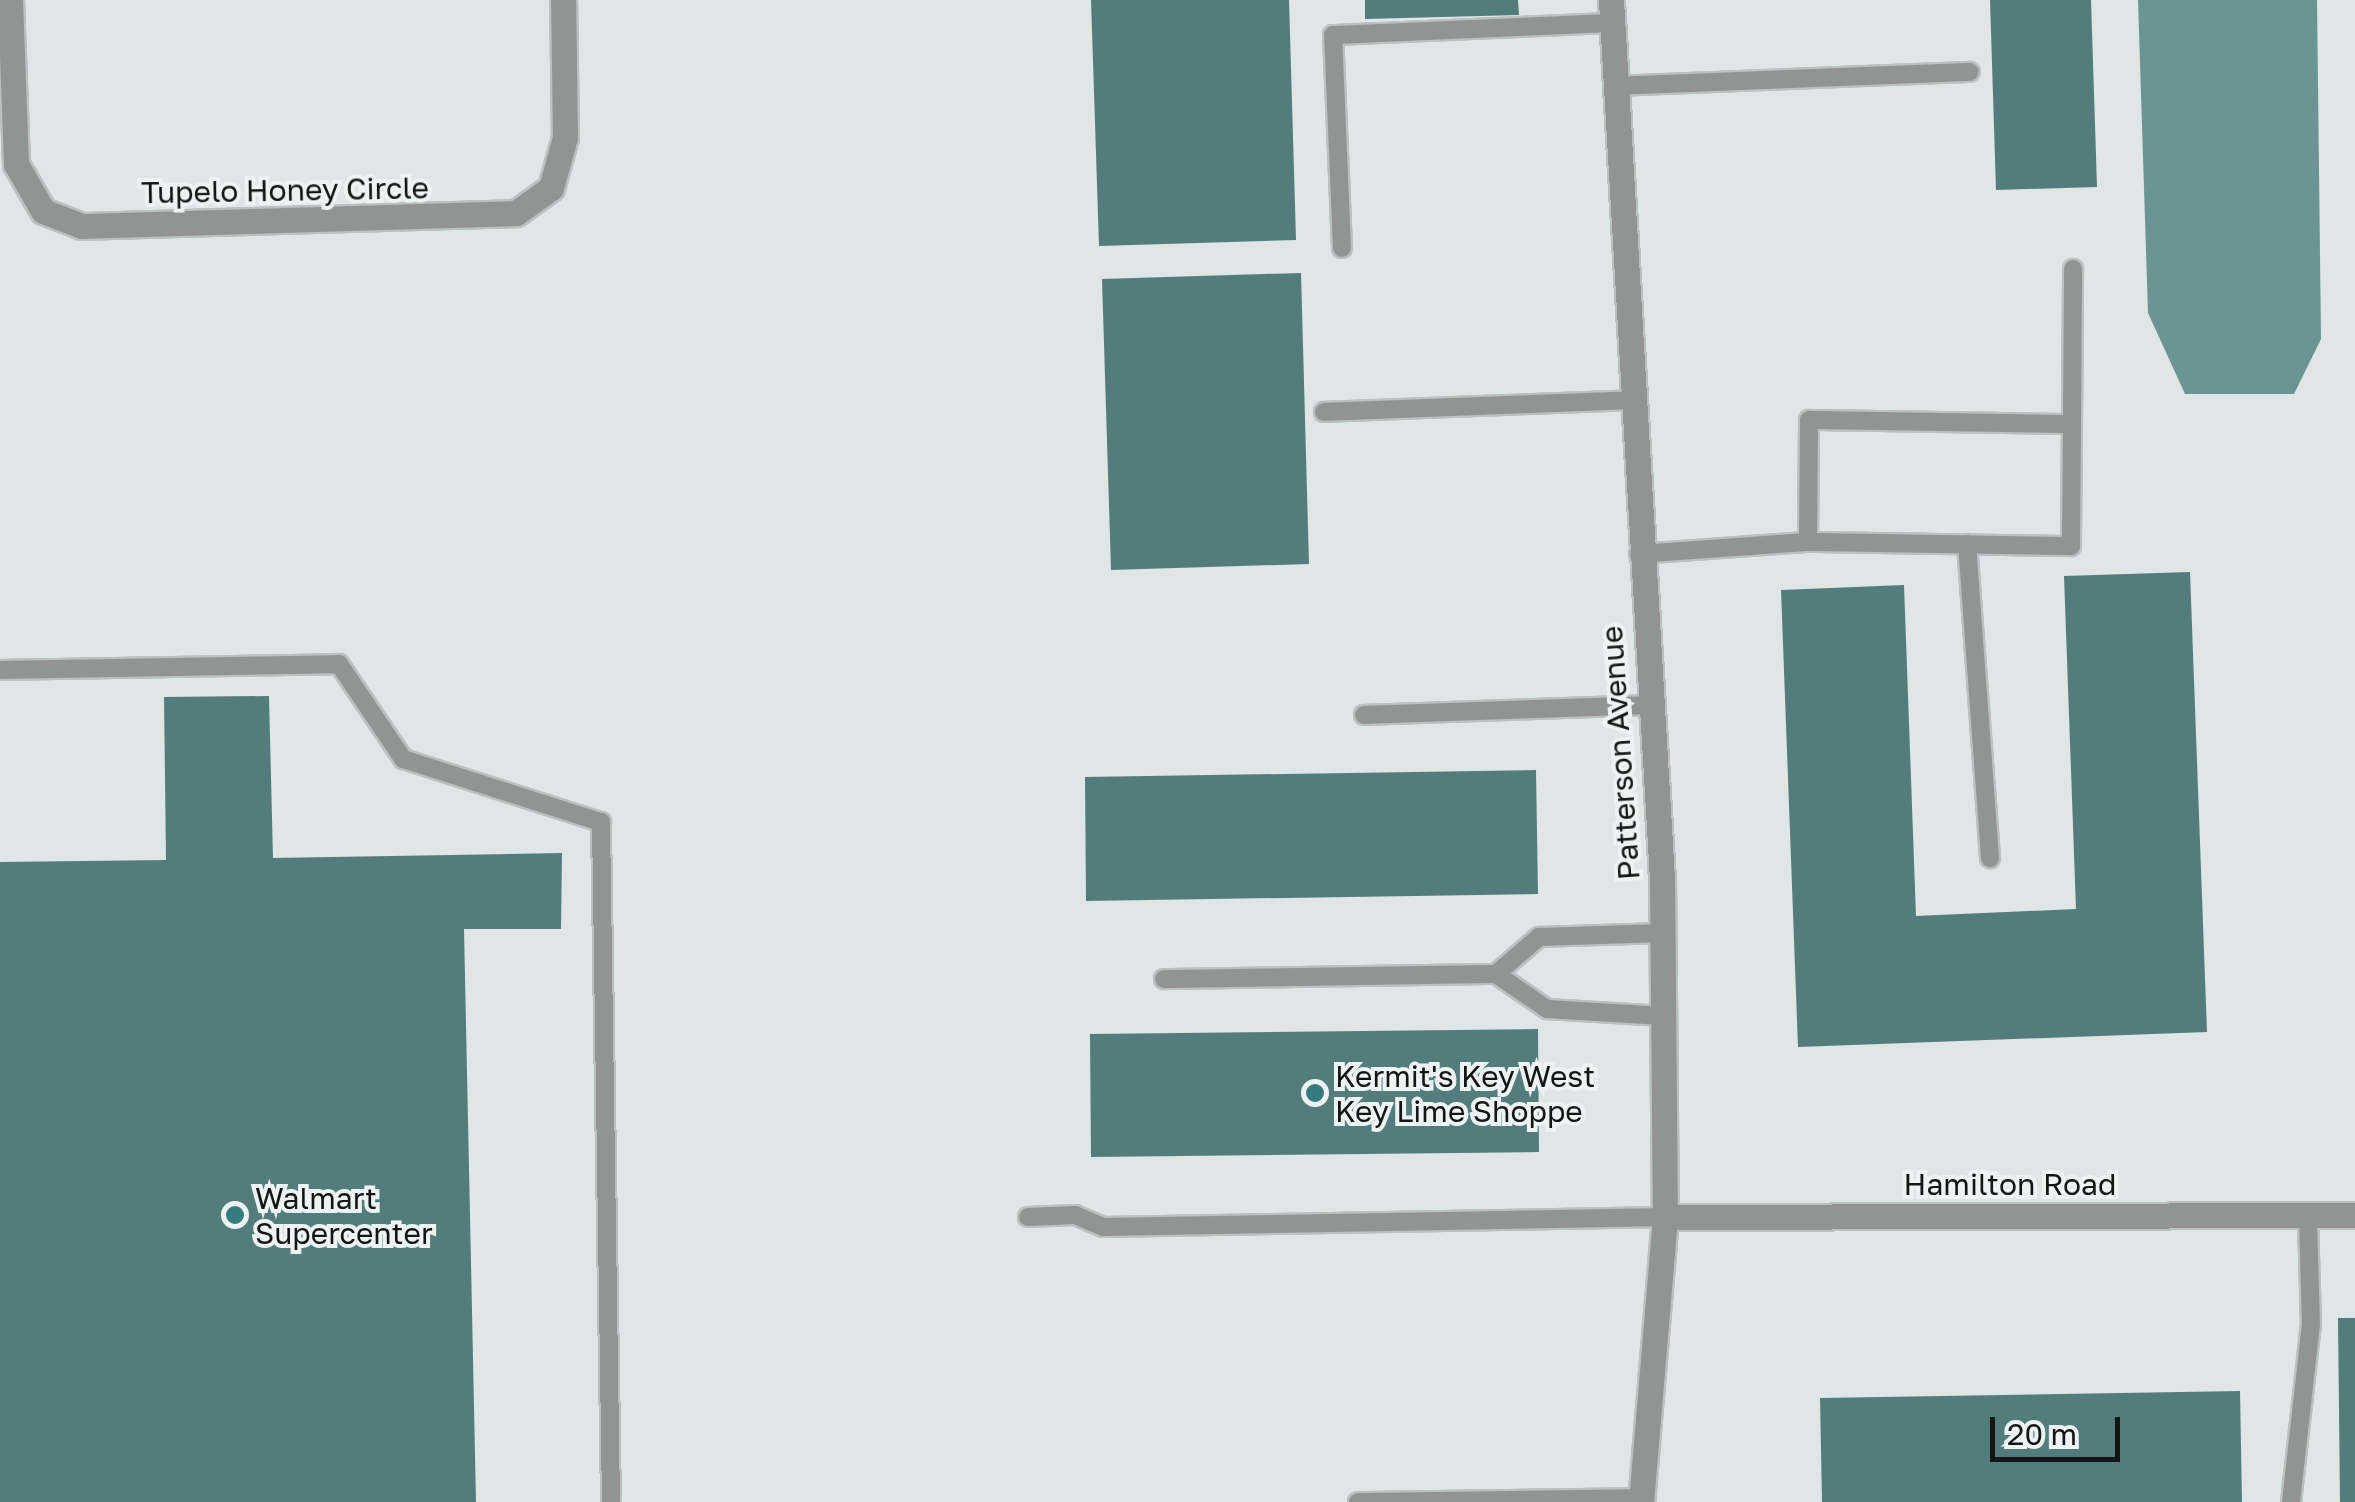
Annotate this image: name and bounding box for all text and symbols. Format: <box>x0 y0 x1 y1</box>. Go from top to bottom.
street label: Tupelo Honey Circle <box>141 169 429 211</box>
street label: Patterson Avenue <box>1593 625 1647 881</box>
place label: Kermit's Key West Key Lime Shoppe <box>1335 1058 1595 1128</box>
marker: Kermit's Key West Key Lime Shoppe <box>1304 1082 1326 1104</box>
street label: Hamilton Road <box>1904 1166 2116 1202</box>
place label: Walmart Supercenter <box>255 1180 433 1250</box>
marker: Walmart Supercenter <box>224 1204 246 1226</box>
scale bar <box>1995 1397 2125 1459</box>
text: 20 m <box>2007 1416 2077 1452</box>

